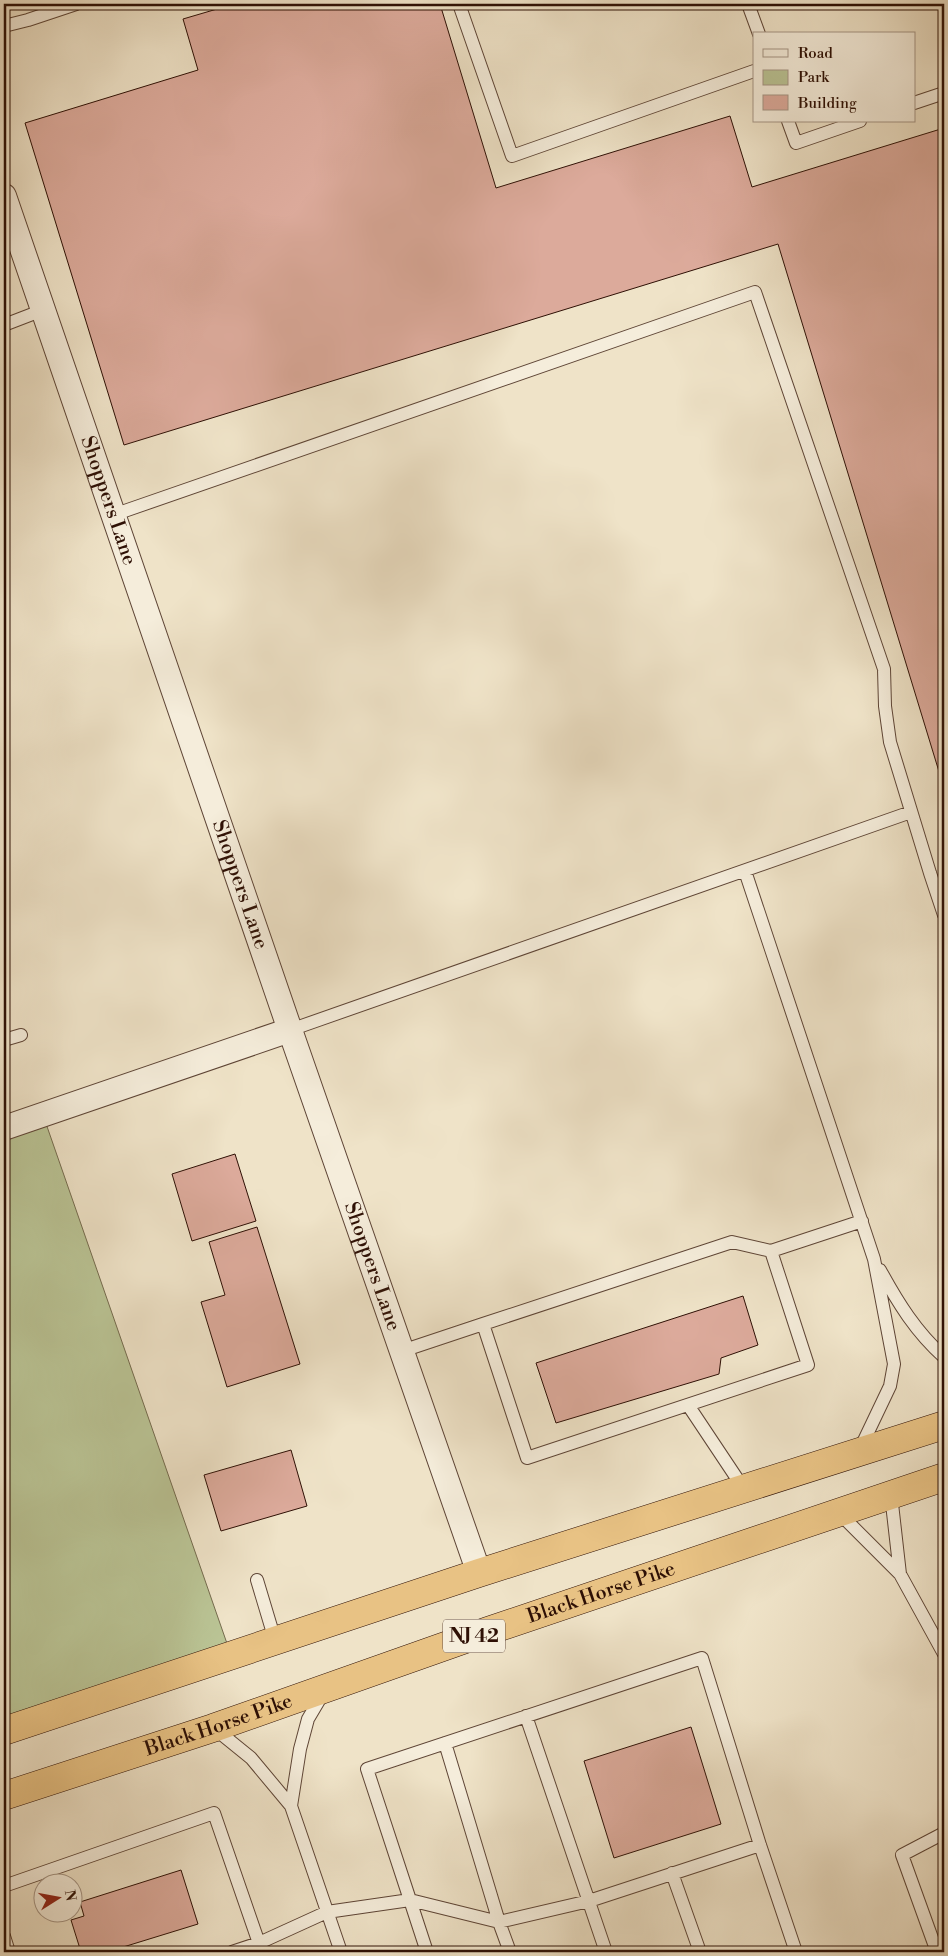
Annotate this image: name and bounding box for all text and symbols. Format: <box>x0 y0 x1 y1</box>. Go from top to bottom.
legend <box>753 32 916 122</box>
text: Road <box>798 44 833 63</box>
text: Park <box>798 68 830 87</box>
text: Building <box>797 94 857 113</box>
street label: Shoppers Lane <box>75 433 142 568</box>
street label: Shoppers Lane <box>206 817 274 952</box>
street label: Shoppers Lane <box>338 1199 406 1334</box>
street label: Black Horse Pike <box>523 1556 678 1630</box>
road number: NJ 42 <box>443 1620 505 1652</box>
street label: Black Horse Pike <box>141 1688 296 1762</box>
north arrow <box>32 1874 82 1924</box>
text: N <box>60 1889 80 1903</box>

